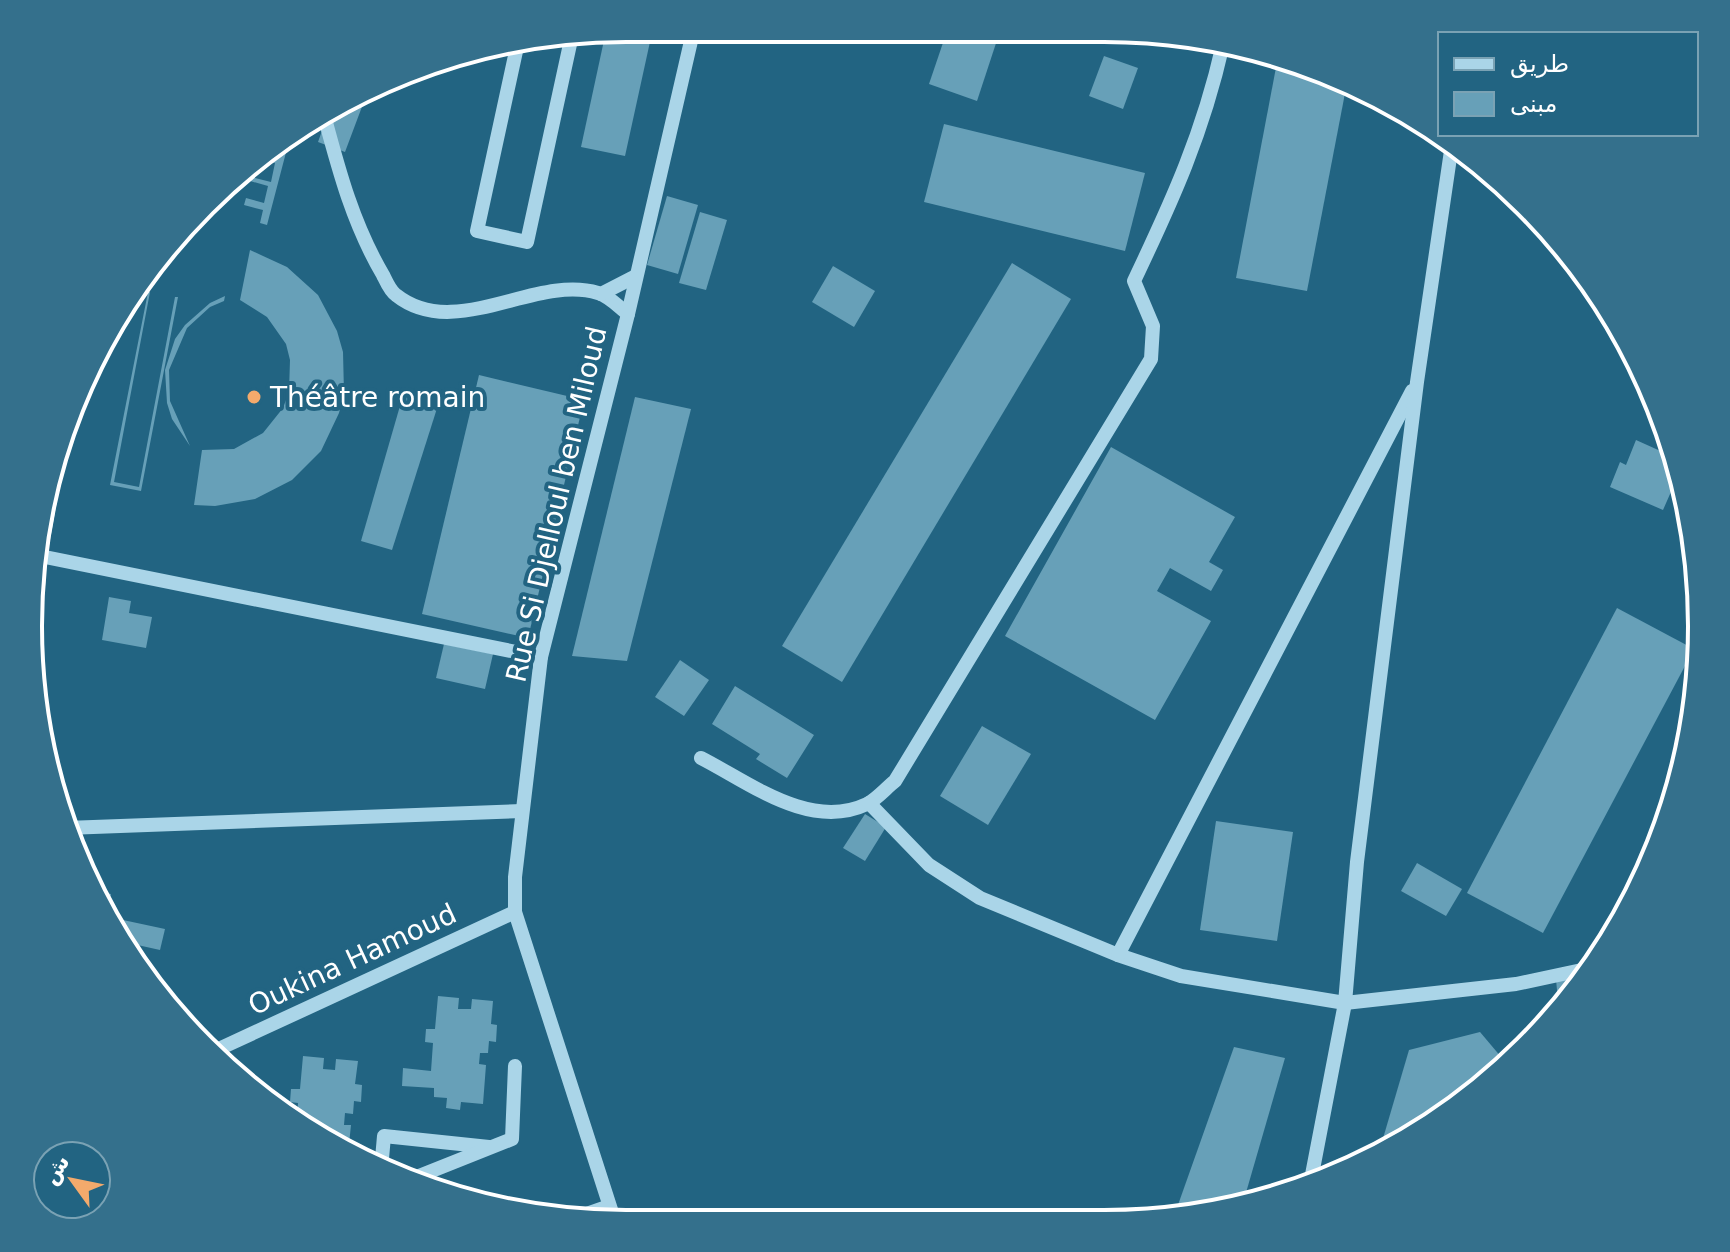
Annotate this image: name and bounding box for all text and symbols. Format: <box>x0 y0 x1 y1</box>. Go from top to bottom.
legend <box>1438 32 1698 136</box>
text: طريق <box>1510 50 1569 78</box>
text: مبنى <box>1510 90 1557 118</box>
street label: Rue Si Djelloul ben Miloud <box>499 323 614 685</box>
place label: Théâtre romain <box>269 381 485 414</box>
marker: Théâtre romain <box>245 388 263 406</box>
street label: Oukina Hamoud <box>243 897 461 1022</box>
north arrow <box>32 1140 112 1220</box>
text: ش <box>37 1150 74 1189</box>

